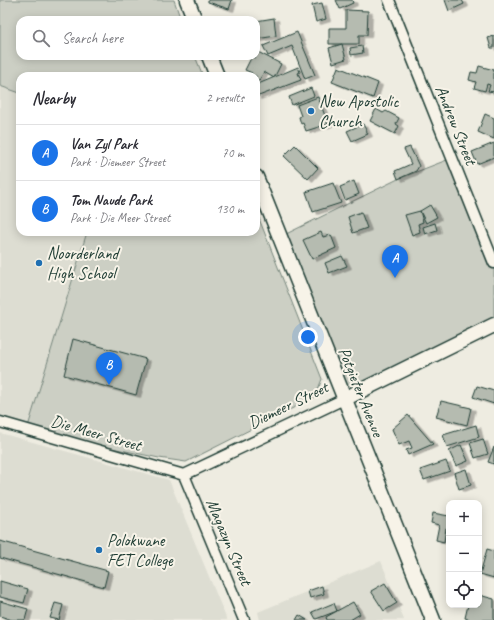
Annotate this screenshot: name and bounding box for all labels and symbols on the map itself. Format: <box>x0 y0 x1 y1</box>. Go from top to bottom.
street label: Andrew Street <box>431 82 482 170</box>
place label: New Apostolic Church <box>319 91 399 132</box>
marker: New Apostolic Church <box>306 106 316 116</box>
place label: Noorderland High School <box>47 243 121 284</box>
pin: A <box>382 245 408 278</box>
marker: Noorderland High School <box>34 258 44 268</box>
your location <box>298 327 318 347</box>
street label: Potgieter Avenue <box>334 344 389 441</box>
pin: B <box>96 352 122 385</box>
street label: Diemeer Street <box>245 376 334 433</box>
street label: Die Meer Street <box>49 410 146 457</box>
street label: Magazyn Street <box>201 495 258 591</box>
place label: Polokwane FET College <box>107 530 174 571</box>
marker: Polokwane FET College <box>94 545 104 555</box>

